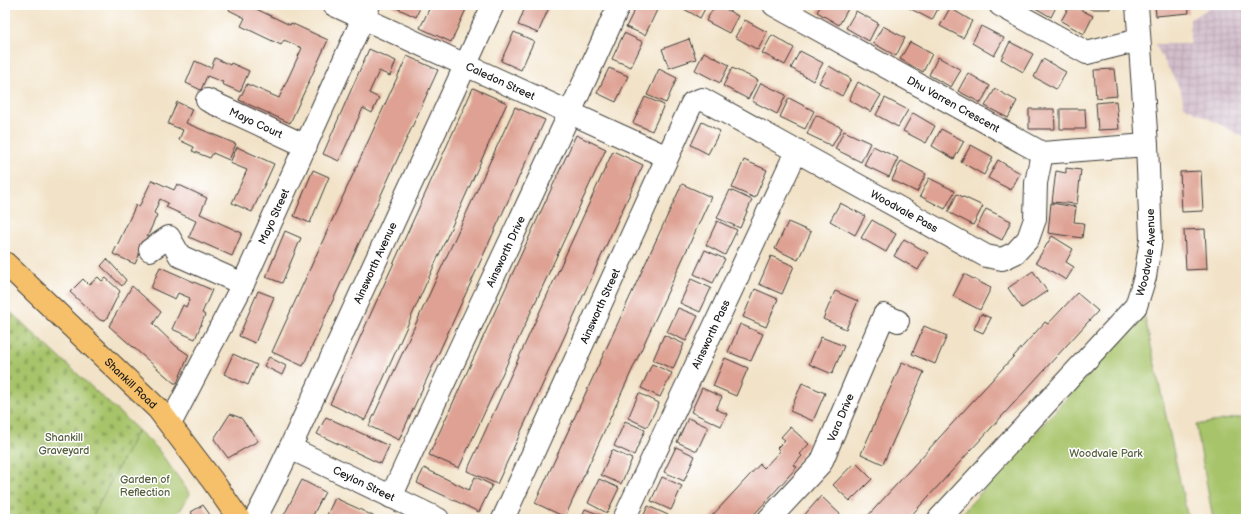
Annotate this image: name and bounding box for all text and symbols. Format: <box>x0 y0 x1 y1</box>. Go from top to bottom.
street label: Caledon Street <box>464 60 538 103</box>
street label: Dhu Varren Crescent <box>905 73 1003 135</box>
street label: Mayo Court <box>227 105 285 141</box>
street label: Mayo Street <box>255 186 292 246</box>
street label: Woodvale Pass <box>868 187 941 235</box>
street label: Woodvale Avenue <box>1133 208 1158 298</box>
street label: Ainsworth Drive <box>483 213 528 289</box>
street label: Ainsworth Avenue <box>351 220 399 305</box>
street label: Ainsworth Street <box>577 266 623 346</box>
street label: Ainsworth Pass <box>689 297 733 371</box>
street label: Shankill Road <box>102 355 160 411</box>
street label: Vara Drive <box>824 391 857 443</box>
park label: Shankill Graveyard <box>39 431 89 457</box>
park label: Woodvale Park <box>1069 447 1143 460</box>
street label: Ceylon Street <box>331 463 398 504</box>
park label: Garden of Reflection <box>120 473 171 499</box>

